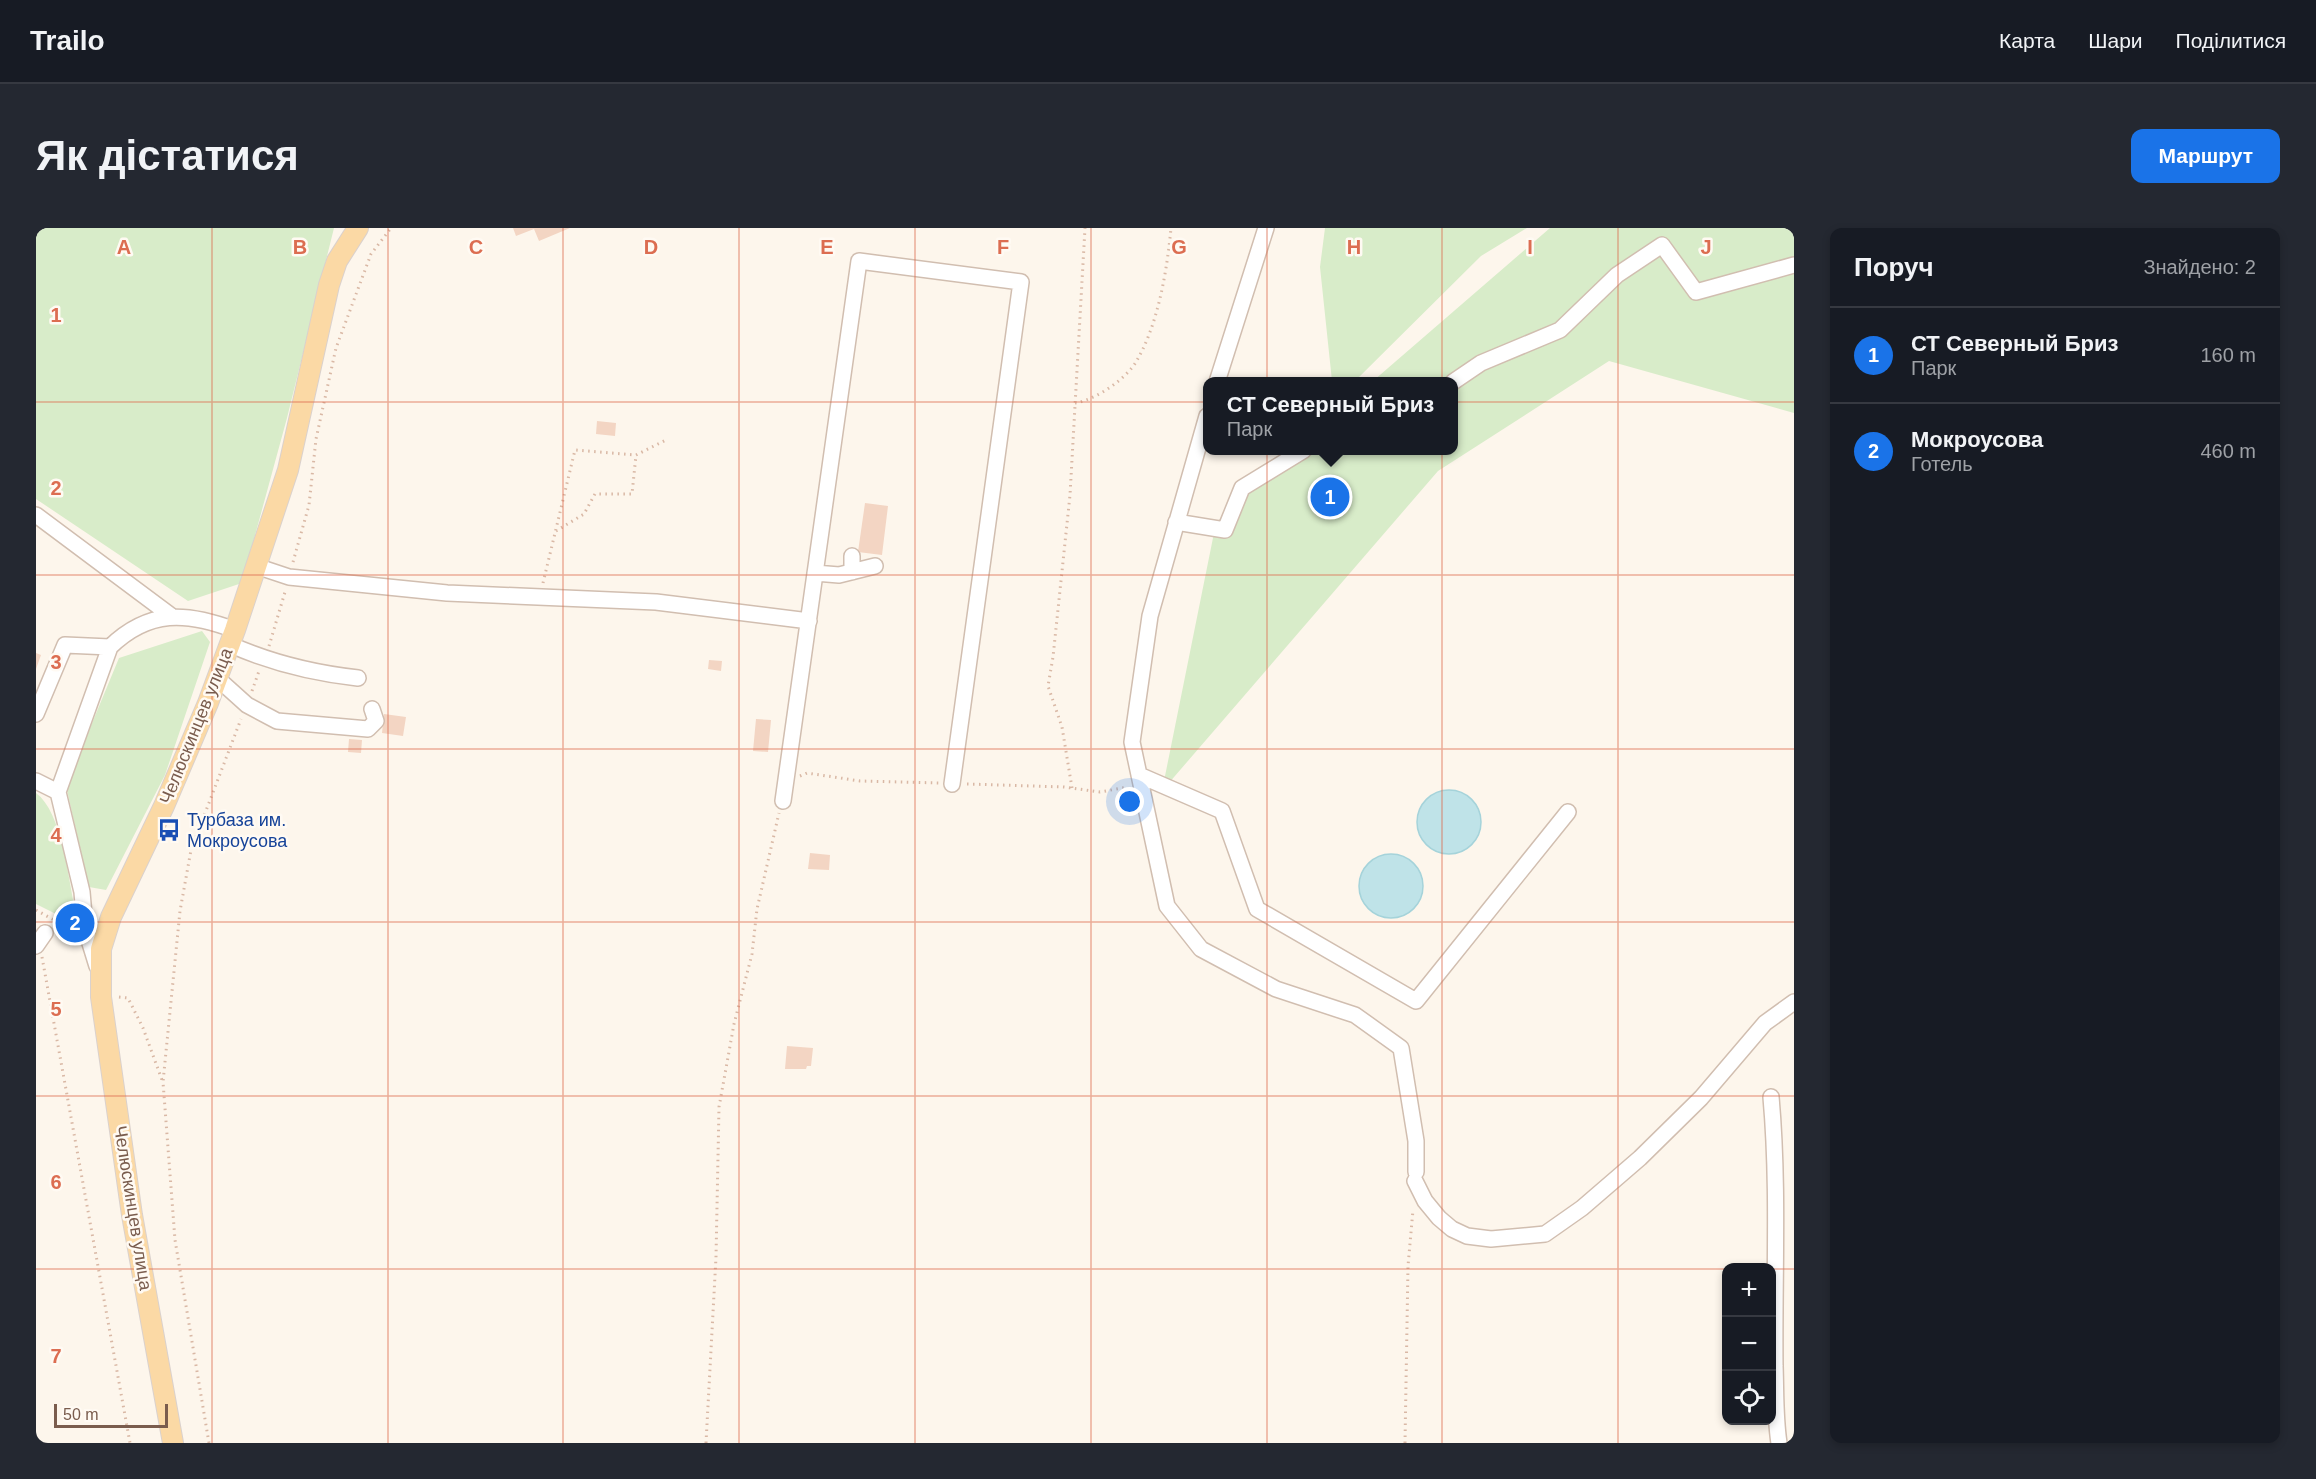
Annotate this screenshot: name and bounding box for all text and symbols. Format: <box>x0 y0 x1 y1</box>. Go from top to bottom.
text: Trailo <box>30 25 105 56</box>
text: Карта <box>1999 29 2055 52</box>
text: Шари <box>2088 29 2143 52</box>
text: Поділитися <box>2176 29 2286 52</box>
button: Маршрут <box>2131 129 2280 183</box>
text: Як дістатися <box>36 132 299 179</box>
text: A <box>117 236 131 258</box>
text: B <box>293 236 307 258</box>
text: C <box>469 236 483 258</box>
text: D <box>644 236 658 258</box>
text: E <box>820 236 834 258</box>
text: F <box>997 236 1009 258</box>
text: G <box>1171 236 1187 258</box>
text: H <box>1347 236 1361 258</box>
text: I <box>1527 236 1533 258</box>
text: J <box>1700 236 1712 258</box>
text: Поруч <box>1854 252 1934 282</box>
text: Знайдено: 2 <box>2143 256 2256 278</box>
text: 1 <box>50 304 62 326</box>
text: СТ Северный Бриз <box>1911 331 2118 356</box>
text: 1 <box>1868 344 1879 366</box>
text: 160 m <box>2200 344 2256 366</box>
text: Парк <box>1911 357 1956 379</box>
popup <box>1203 377 1458 455</box>
text: СТ Северный Бриз <box>1227 392 1434 417</box>
text: Парк <box>1227 418 1272 440</box>
text: Мокроусова <box>1911 427 2043 452</box>
text: 2 <box>1868 440 1879 462</box>
text: 460 m <box>2200 440 2256 462</box>
text: Готель <box>1911 453 1973 475</box>
pin: 1 <box>1310 474 1350 520</box>
text: 2 <box>50 477 62 499</box>
street label: Челюскинцев улица <box>156 644 237 807</box>
text: 3 <box>50 651 62 673</box>
your location <box>1115 787 1144 816</box>
place label: Турбаза им. Мокроусова <box>187 810 288 851</box>
bus stop icon: Турбаза им. Мокроусова <box>156 817 182 843</box>
text: 4 <box>50 824 62 846</box>
pin: 2 <box>56 900 94 946</box>
text: 5 <box>50 998 62 1020</box>
street label: Челюскинцев улица <box>110 1124 156 1293</box>
text: 6 <box>50 1171 62 1193</box>
map controls <box>1722 1263 1776 1425</box>
button: + <box>1722 1263 1776 1317</box>
button: − <box>1722 1317 1776 1371</box>
text: 7 <box>50 1345 62 1367</box>
button: locate <box>1722 1371 1776 1425</box>
scale bar <box>54 1401 168 1428</box>
text: 50 m <box>63 1406 99 1423</box>

